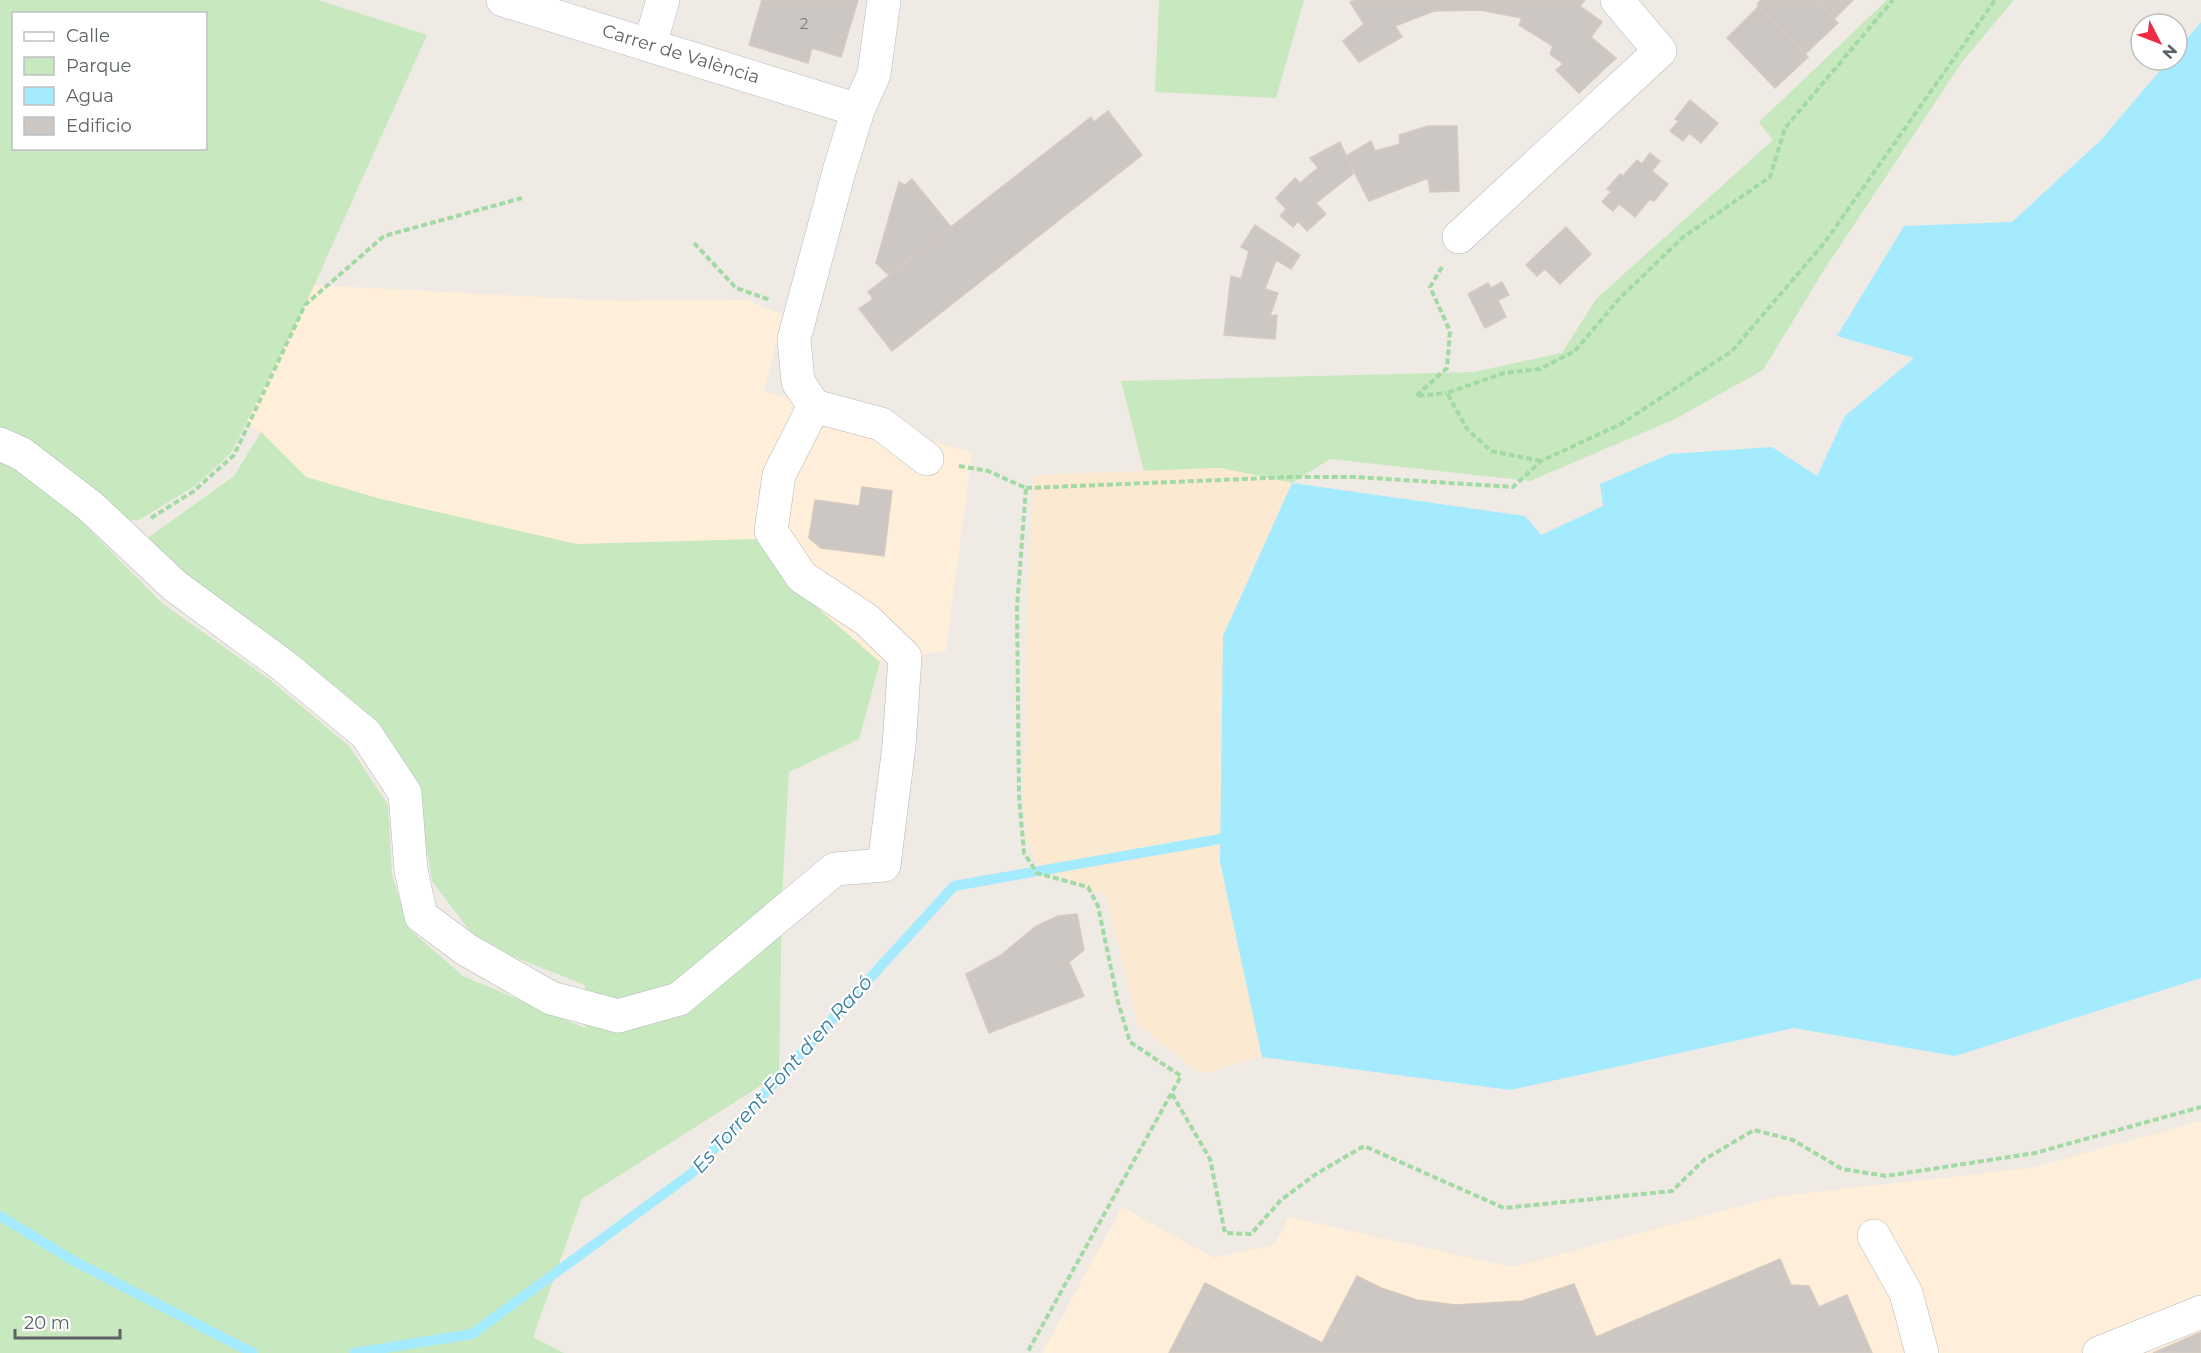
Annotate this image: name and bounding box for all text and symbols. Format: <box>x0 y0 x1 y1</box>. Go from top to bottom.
legend <box>12 12 207 150</box>
north arrow <box>2129 12 2189 72</box>
house number: 2 <box>800 14 808 33</box>
street label: Carrer de València <box>600 20 762 88</box>
text: Calle <box>66 25 110 47</box>
text: N <box>2158 41 2181 63</box>
text: Parque <box>66 55 132 77</box>
text: Agua <box>66 85 114 107</box>
text: Edificio <box>66 115 132 137</box>
water label: Es Torrent Font d'en Racó <box>687 970 877 1178</box>
scale bar <box>15 1302 120 1340</box>
text: 20 m <box>24 1312 70 1334</box>

